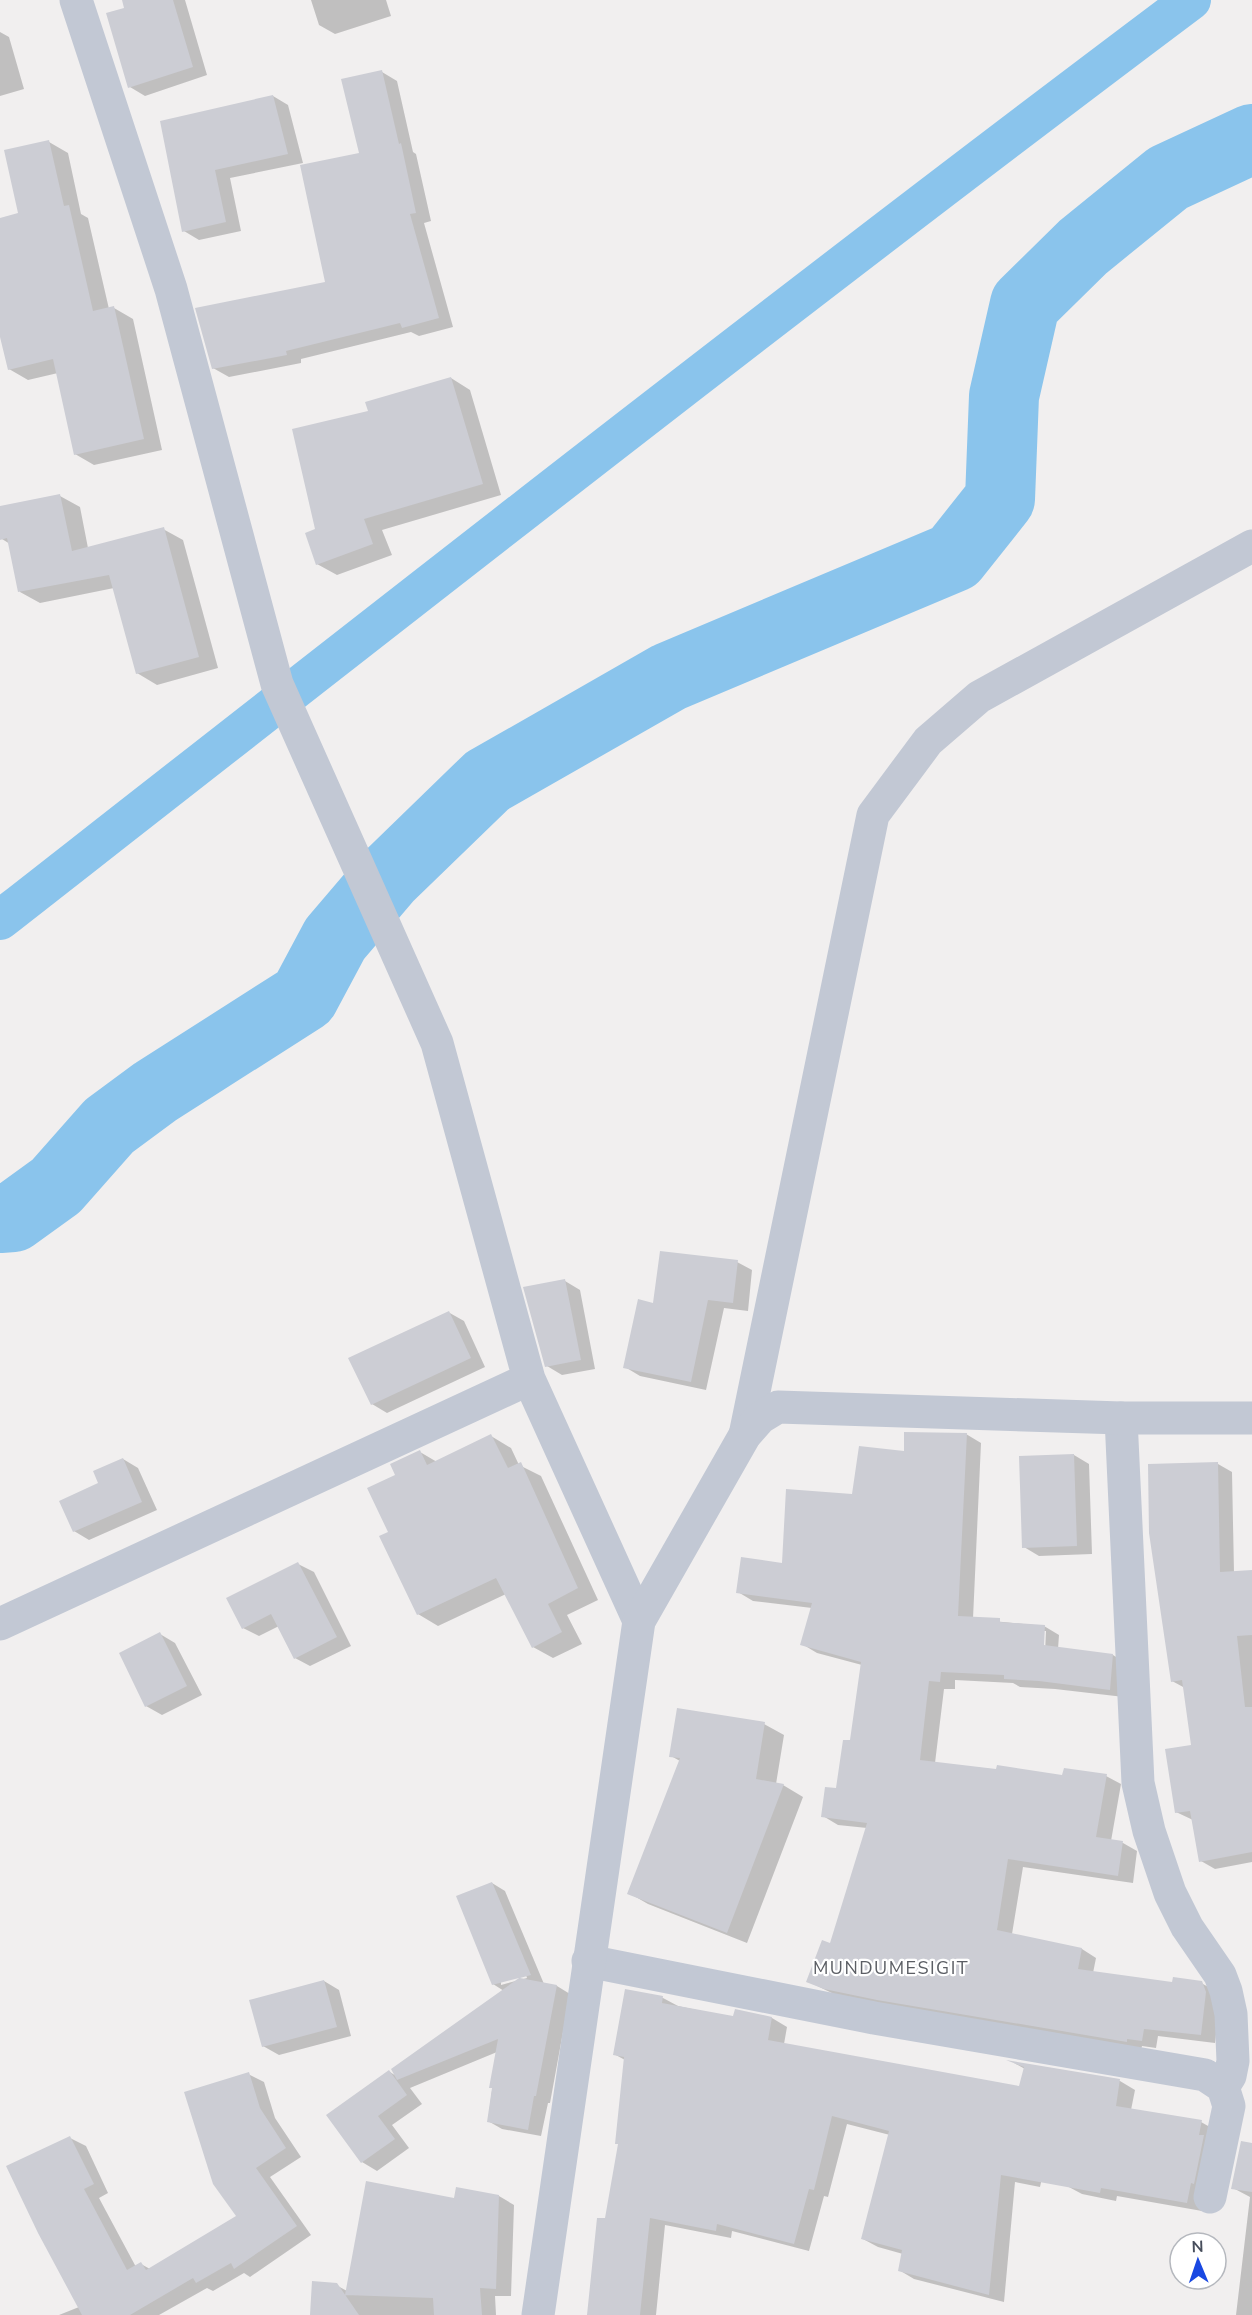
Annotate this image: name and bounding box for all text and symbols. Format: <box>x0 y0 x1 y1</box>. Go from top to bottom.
district label: MUNDUMESIGIT <box>813 1956 969 1980</box>
north arrow <box>1168 2231 1228 2291</box>
text: N <box>1191 2236 1204 2258</box>

